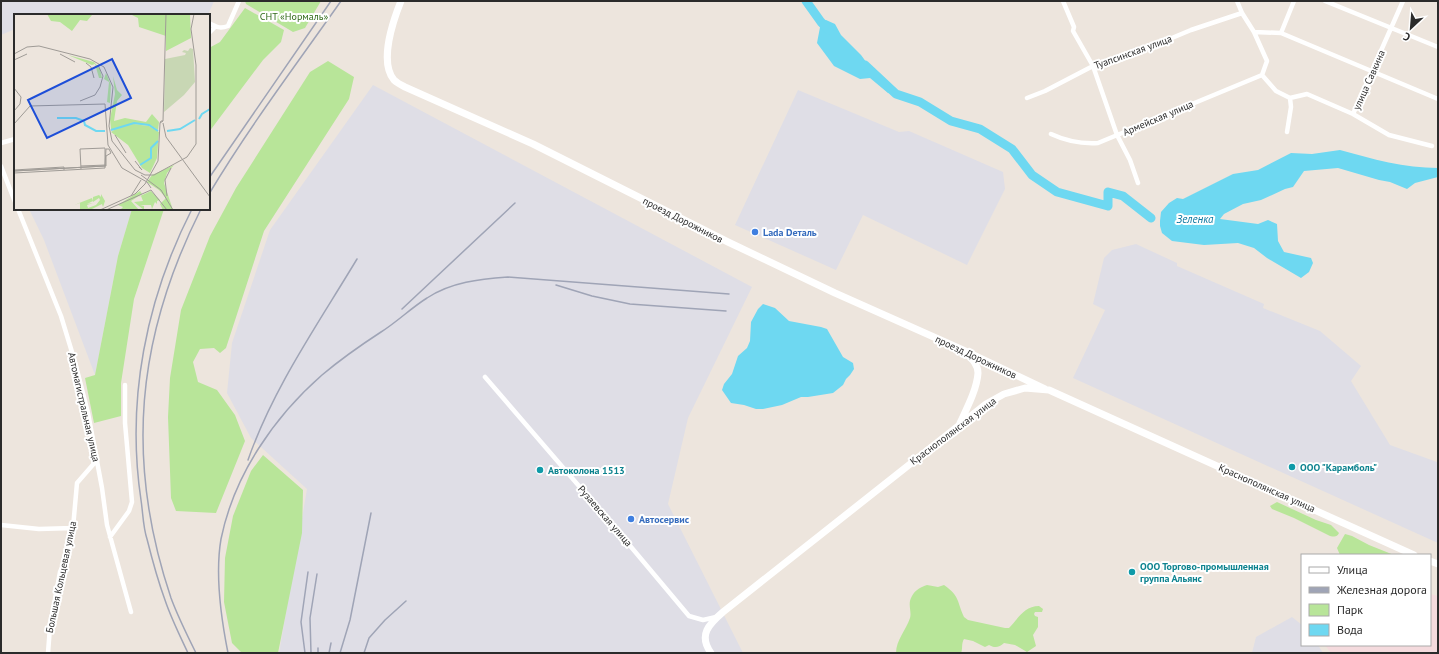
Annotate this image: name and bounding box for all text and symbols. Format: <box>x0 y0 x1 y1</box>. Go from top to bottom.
north arrow <box>1391 8 1431 48</box>
park label: СНТ «Нормаль» <box>260 10 328 23</box>
inset map <box>14 14 210 210</box>
text: С <box>1401 29 1412 45</box>
street label: Туапсинская улица <box>1092 32 1174 72</box>
street label: улица Савкина <box>1350 48 1388 112</box>
street label: Армейская улица <box>1121 97 1195 139</box>
street label: проезд Дорожников <box>641 194 725 246</box>
water label: Зеленка <box>1177 212 1214 226</box>
place label: Lada Dеталь <box>763 226 817 239</box>
marker: Lada Dеталь <box>750 227 760 237</box>
street label: проезд Дорожников <box>933 332 1019 382</box>
street label: Автомагистральная улица <box>65 351 103 463</box>
street label: Краснополянская улица <box>907 394 999 468</box>
street label: Краснополянская улица <box>1217 461 1317 515</box>
place label: ООО "Карамболь" <box>1300 461 1377 474</box>
marker: ООО "Карамболь" <box>1287 462 1297 472</box>
place label: Автоколона 1513 <box>548 464 625 477</box>
marker: Автоколона 1513 <box>535 465 545 475</box>
street label: Рузаевская улица <box>575 483 635 549</box>
place label: Автосервис <box>639 513 690 526</box>
marker: Автосервис <box>626 514 636 524</box>
street label: Большая Кольцевая улица <box>43 520 79 634</box>
legend <box>1301 554 1431 646</box>
place label: ООО Торгово-промышленная группа Альянс <box>1140 560 1269 585</box>
text: Улица <box>1337 562 1368 577</box>
marker: ООО Торгово-промышленная группа Альянс <box>1127 567 1137 577</box>
text: Железная дорога <box>1336 582 1427 597</box>
text: Парк <box>1337 602 1363 617</box>
text: Вода <box>1337 622 1363 637</box>

